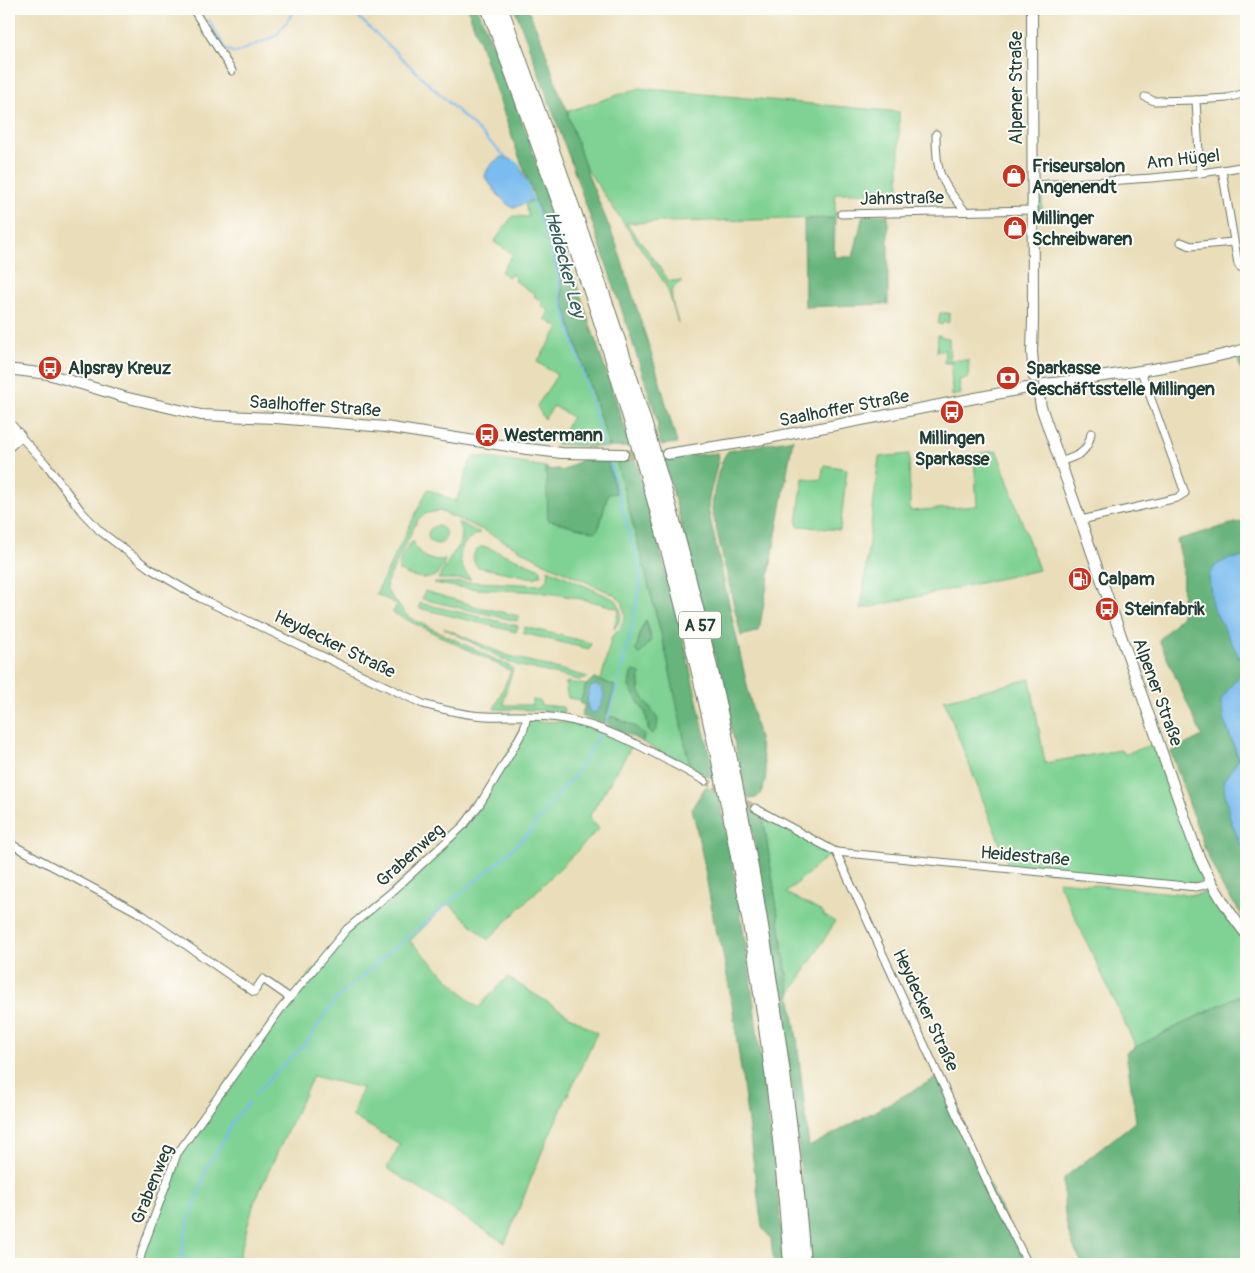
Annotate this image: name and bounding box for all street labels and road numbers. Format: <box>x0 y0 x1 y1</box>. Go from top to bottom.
street label: Alpener Straße <box>1005 31 1028 145</box>
street label: Am Hügel <box>1145 144 1221 175</box>
street label: Jahnstraße <box>860 186 944 211</box>
street label: Saalhoffer Straße <box>777 385 911 432</box>
street label: Saalhoffer Straße <box>248 390 382 423</box>
street label: Heydecker Straße <box>270 605 399 684</box>
road number: A 57 <box>679 612 721 638</box>
street label: Alpener Straße <box>1127 635 1188 750</box>
street label: Grabenweg <box>371 819 449 892</box>
street label: Heidestraße <box>979 841 1071 872</box>
street label: Heydecker Straße <box>887 945 964 1075</box>
street label: Grabenweg <box>126 1141 179 1228</box>

